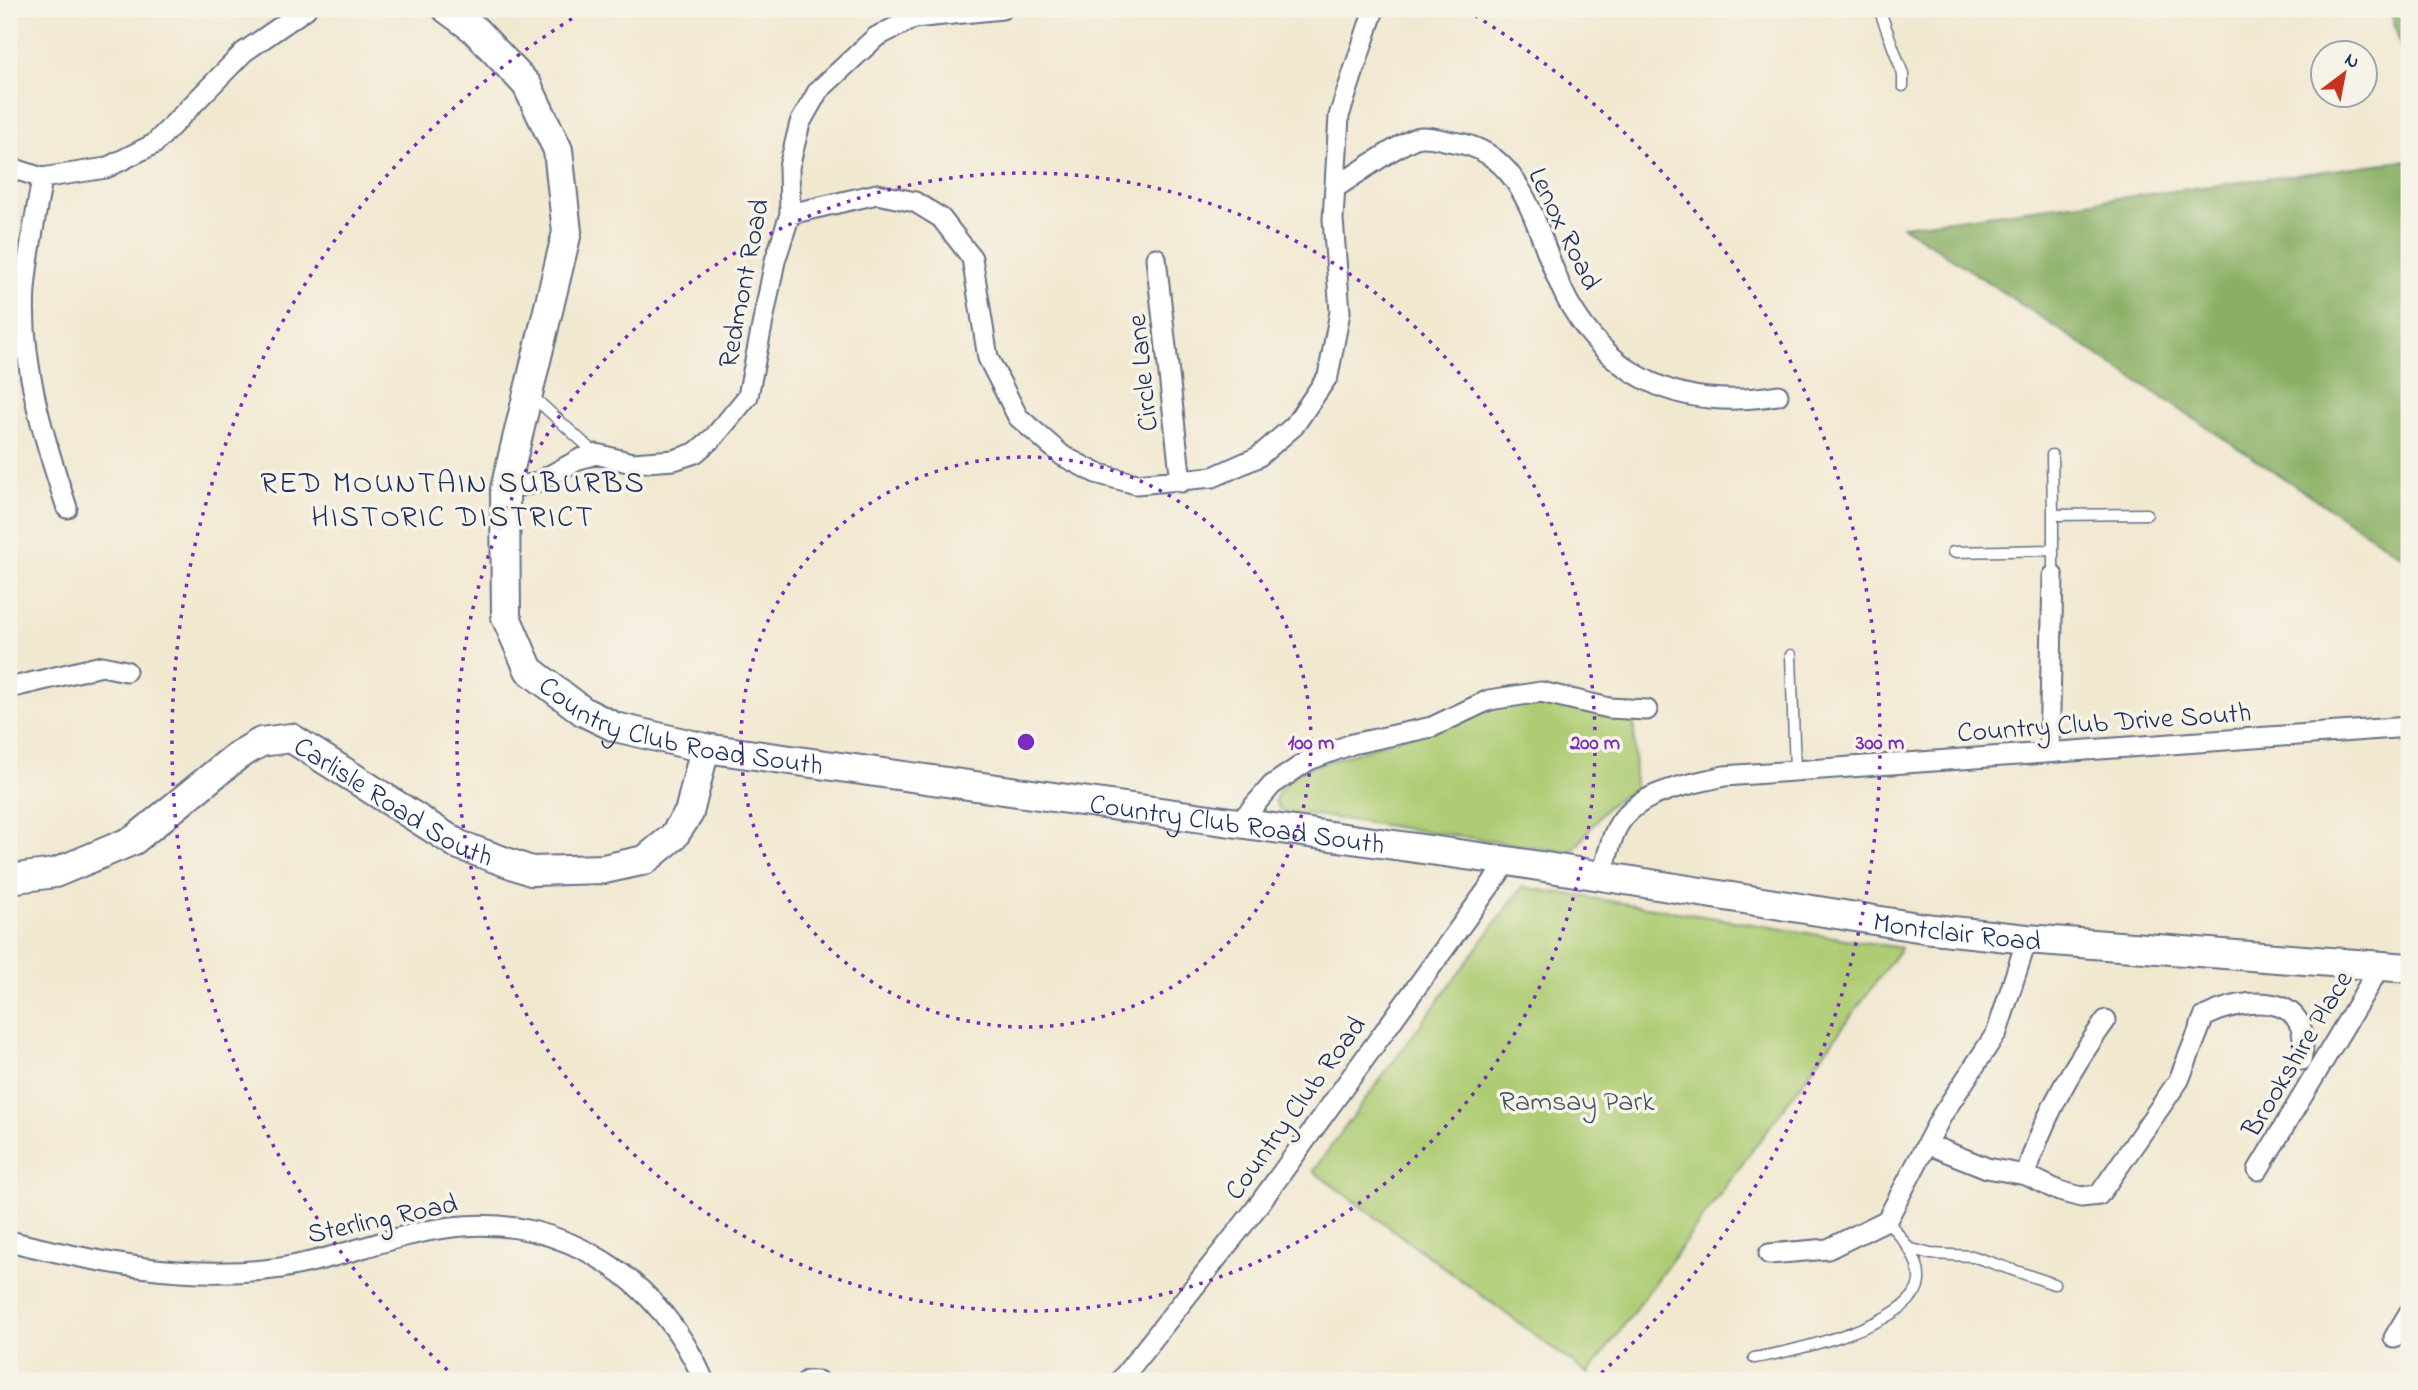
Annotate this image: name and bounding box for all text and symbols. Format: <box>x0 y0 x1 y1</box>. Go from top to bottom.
north arrow <box>2310 38 2380 108</box>
text: N <box>2339 47 2364 77</box>
street label: Lenox Road <box>1516 161 1610 298</box>
street label: Redmont Road <box>709 195 782 372</box>
street label: Circle Lane <box>1118 312 1171 433</box>
district label: RED MOUNTAIN SUBURBS HISTORIC DISTRICT <box>260 463 646 541</box>
street label: Country Club Road South <box>529 667 825 788</box>
street label: Country Club Drive South <box>1956 694 2253 755</box>
street label: Carlisle Road South <box>285 728 498 880</box>
text: 100 m <box>1288 729 1334 759</box>
text: 200 m <box>1569 729 1620 759</box>
text: 300 m <box>1855 729 1904 759</box>
centre of rings <box>1014 730 1038 754</box>
street label: Country Club Road South <box>1087 785 1387 867</box>
street label: Montclair Road <box>1870 903 2043 964</box>
street label: Brookshire Place <box>2232 963 2365 1147</box>
street label: Country Club Road <box>1216 1008 1378 1210</box>
park label: Ramsay Park <box>1500 1083 1655 1124</box>
street label: Sterling Road <box>304 1184 462 1256</box>

